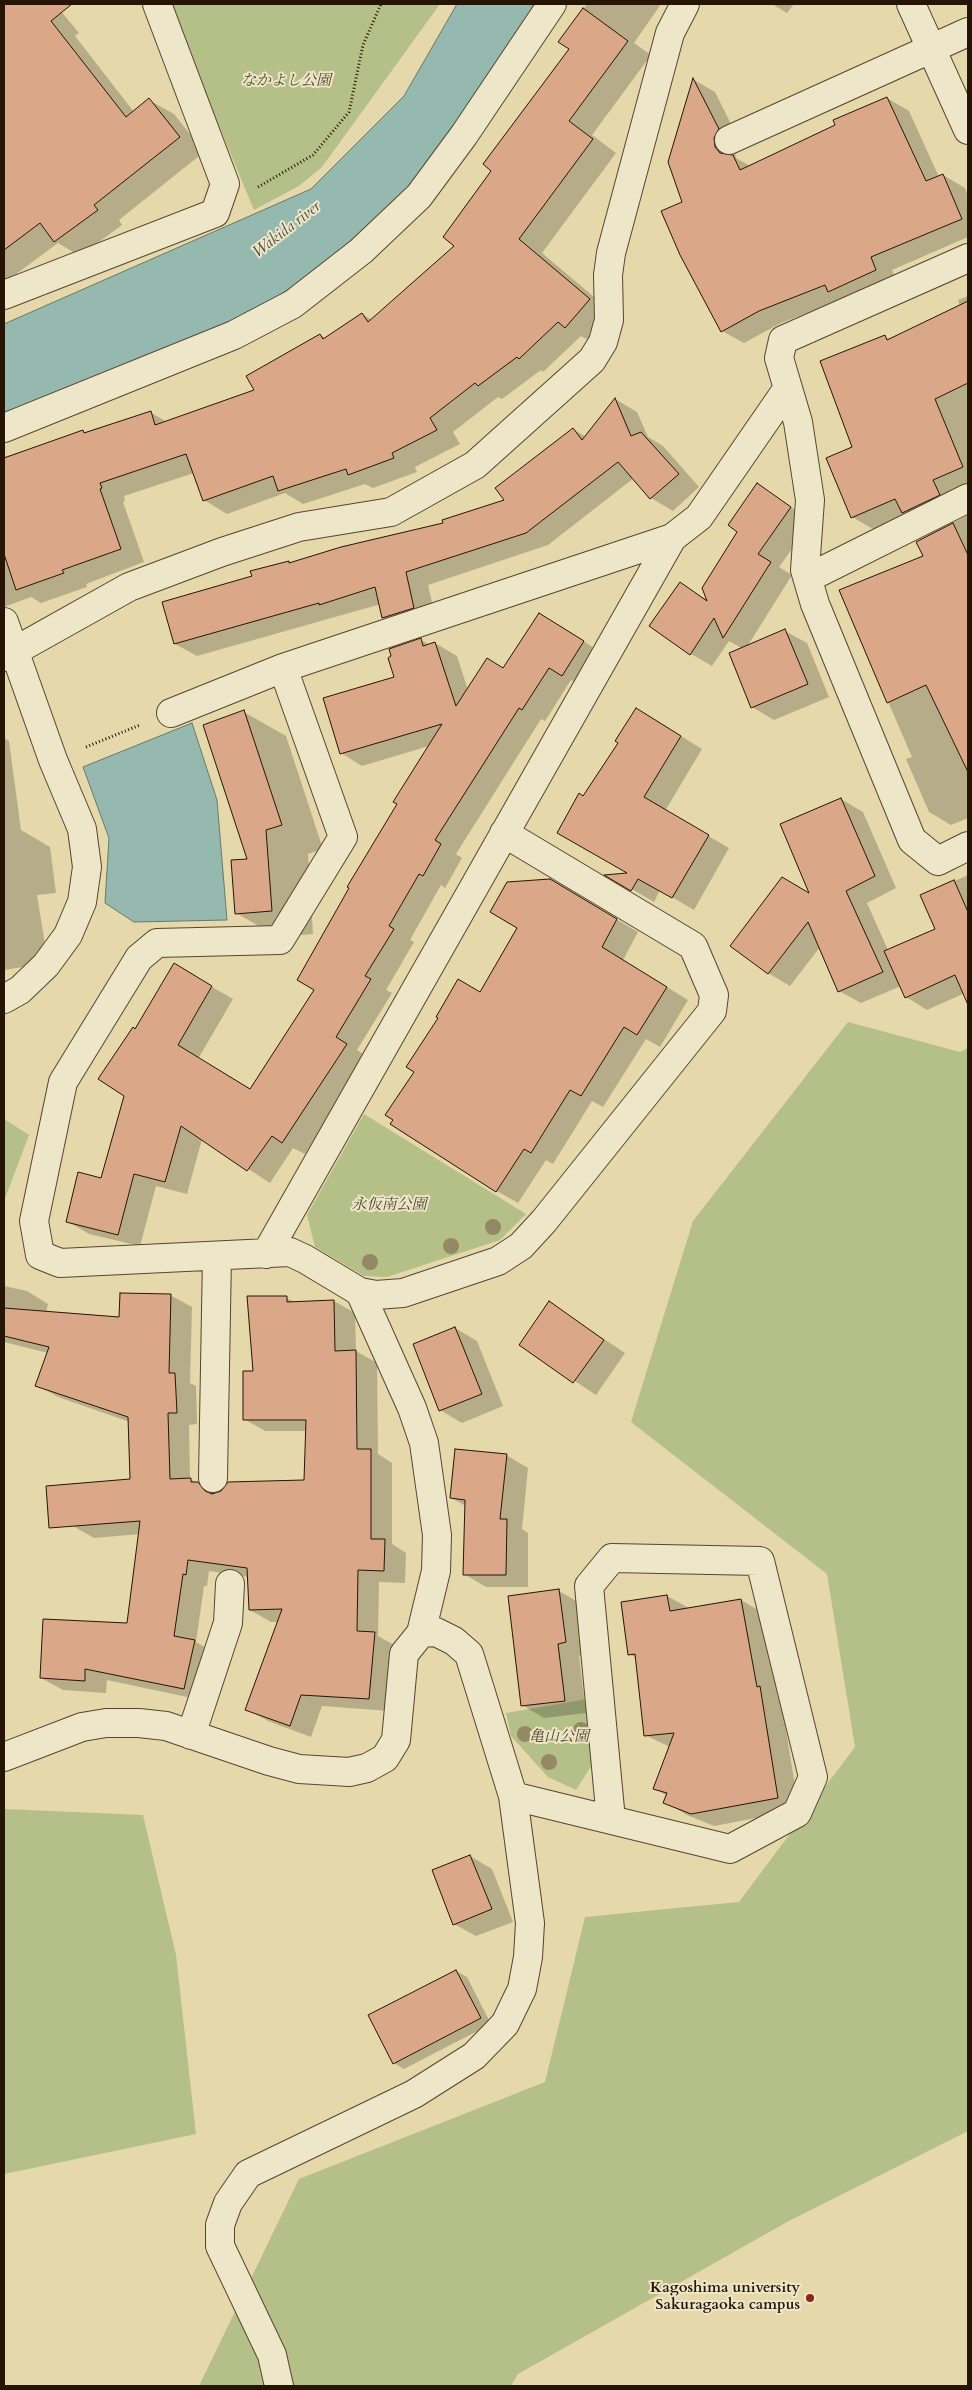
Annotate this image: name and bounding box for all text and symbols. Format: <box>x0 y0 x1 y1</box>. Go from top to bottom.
park label: なかよし公園 <box>241 73 331 91</box>
water label: Wakida river <box>249 198 325 262</box>
park label: 永仮南公園 <box>352 1197 426 1215</box>
park label: 亀山公園 <box>529 1729 589 1747</box>
place label: Kagoshima university Sakuragaoka campus <box>650 2280 800 2315</box>
marker: Kagoshima university Sakuragaoka campus <box>804 2292 816 2304</box>

